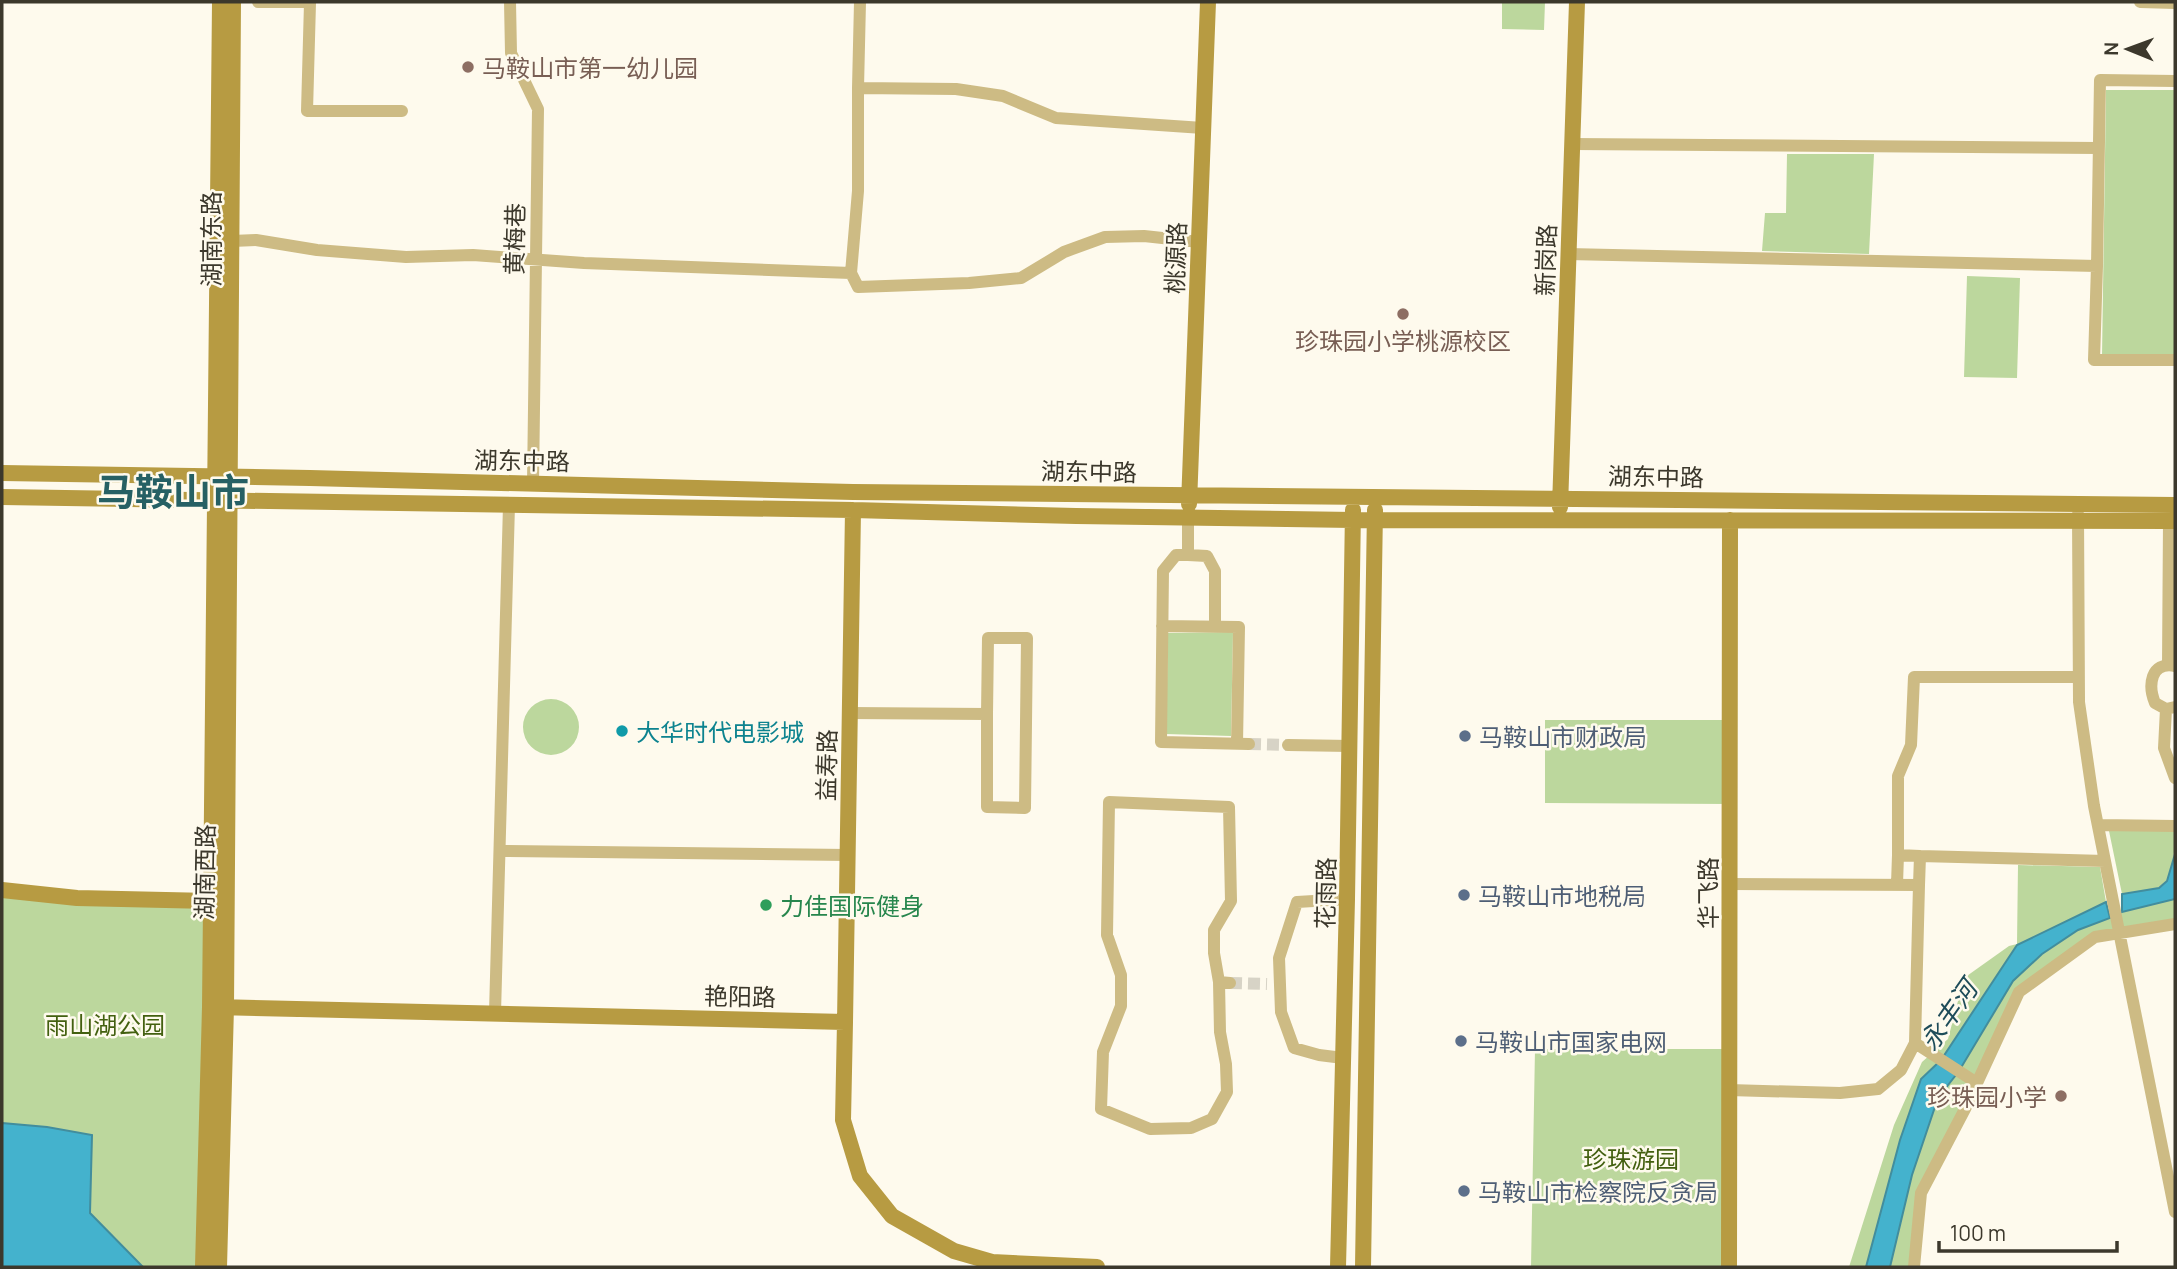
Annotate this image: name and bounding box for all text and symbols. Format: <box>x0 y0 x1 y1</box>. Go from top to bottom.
north arrow <box>2093 14 2163 84</box>
text: N <box>2098 42 2124 56</box>
place label: 马鞍山市第一幼儿园 <box>482 51 698 84</box>
marker: 马鞍山市第一幼儿园 <box>460 59 476 75</box>
street label: 湖南东路 <box>194 191 227 287</box>
street label: 黄梅巷 <box>497 203 531 275</box>
street label: 桃源路 <box>1157 221 1193 295</box>
street label: 新岗路 <box>1527 223 1563 297</box>
marker: 珍珠园小学桃源校区 <box>1395 306 1411 322</box>
place label: 珍珠园小学桃源校区 <box>1295 324 1511 357</box>
street label: 湖东中路 <box>474 443 570 477</box>
street label: 湖东中路 <box>1041 454 1137 488</box>
street label: 湖东中路 <box>1608 459 1704 493</box>
district label: 马鞍山市 <box>97 465 249 517</box>
place label: 大华时代电影城 <box>636 715 804 748</box>
place label: 马鞍山市财政局 <box>1479 720 1647 753</box>
marker: 大华时代电影城 <box>614 723 630 739</box>
marker: 马鞍山市财政局 <box>1457 728 1473 744</box>
street label: 益寿路 <box>809 729 843 801</box>
street label: 湖南西路 <box>187 824 221 920</box>
street label: 花雨路 <box>1308 857 1342 929</box>
street label: 华飞路 <box>1691 857 1724 929</box>
place label: 马鞍山市地税局 <box>1478 879 1646 912</box>
marker: 马鞍山市地税局 <box>1456 887 1472 903</box>
place label: 力佳国际健身 <box>780 889 924 922</box>
marker: 力佳国际健身 <box>758 897 774 913</box>
water label: 永丰河 <box>1911 969 1988 1057</box>
street label: 艳阳路 <box>704 979 776 1013</box>
park label: 雨山湖公园 <box>45 1008 165 1041</box>
place label: 马鞍山市国家电网 <box>1475 1025 1667 1058</box>
marker: 马鞍山市国家电网 <box>1453 1033 1469 1049</box>
place label: 珍珠园小学 <box>1927 1080 2047 1113</box>
marker: 珍珠园小学 <box>2053 1088 2069 1104</box>
park label: 珍珠游园 <box>1583 1142 1679 1175</box>
place label: 马鞍山市检察院反贪局 <box>1478 1175 1718 1208</box>
marker: 马鞍山市检察院反贪局 <box>1456 1183 1472 1199</box>
scale bar <box>1939 1210 2118 1254</box>
text: 100 m <box>1950 1219 2006 1247</box>

